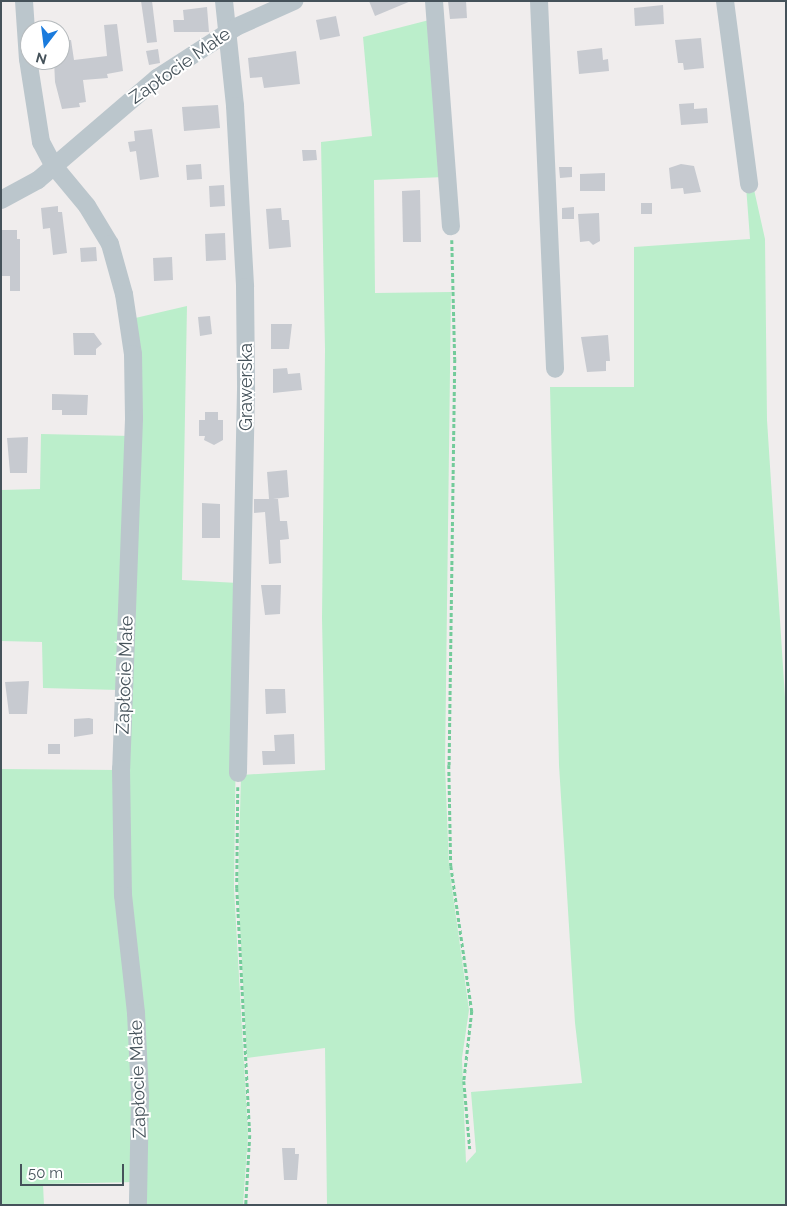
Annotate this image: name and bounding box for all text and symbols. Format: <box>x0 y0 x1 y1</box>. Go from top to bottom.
north arrow <box>20 20 70 70</box>
street label: Zapłocie Małe <box>125 23 235 109</box>
text: N <box>34 49 49 68</box>
street label: Grawerska <box>235 343 257 431</box>
street label: Zapłocie Małe <box>112 615 138 735</box>
street label: Zapłocie Małe <box>125 1019 151 1139</box>
scale bar <box>22 1154 126 1186</box>
text: 50 m <box>28 1164 63 1182</box>

